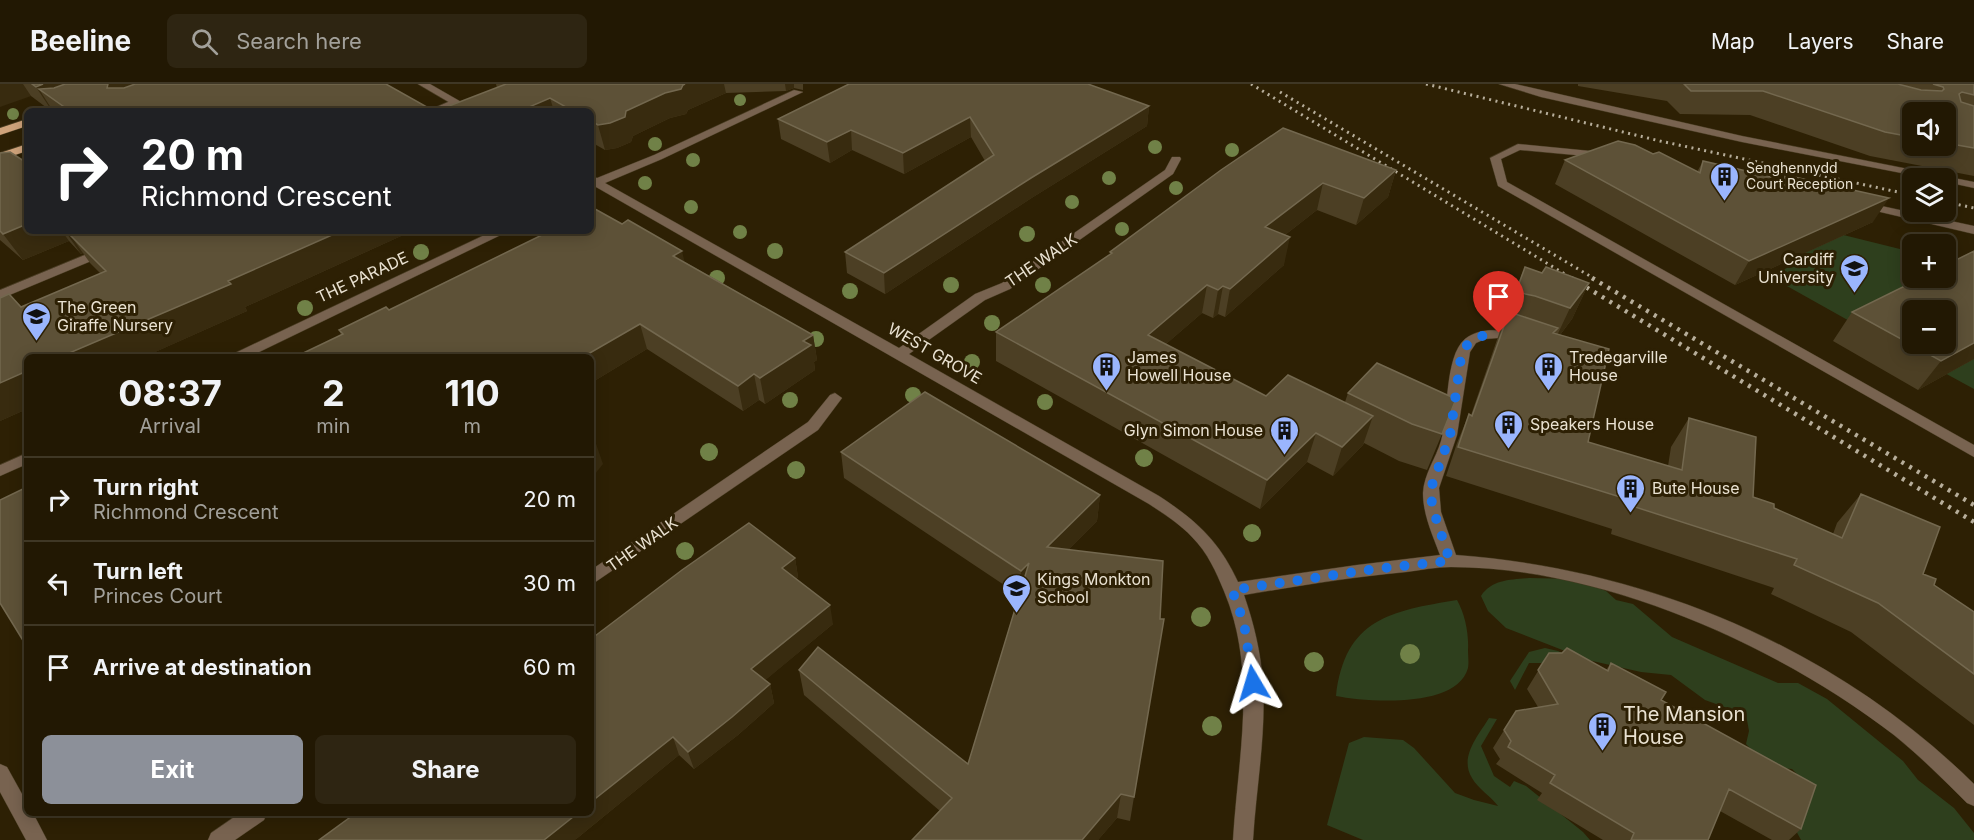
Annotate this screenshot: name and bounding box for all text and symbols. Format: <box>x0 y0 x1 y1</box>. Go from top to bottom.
search box <box>167 14 587 68</box>
text: Beeline <box>30 24 131 58</box>
icon: search <box>188 25 221 58</box>
text: Search here <box>236 28 362 54</box>
text: Map <box>1711 29 1755 54</box>
text: Layers <box>1788 29 1854 54</box>
text: Share <box>1887 29 1944 54</box>
map controls <box>1902 102 1956 354</box>
button: sound <box>1902 102 1956 156</box>
text: 20 m <box>141 129 244 180</box>
icon: right <box>42 132 120 210</box>
place label: Senghennydd Court Reception <box>1746 159 1853 192</box>
building icon: Senghennydd Court Reception <box>1709 160 1741 202</box>
button: layers <box>1902 168 1956 222</box>
text: Richmond Crescent <box>141 180 392 213</box>
street label: THE WALK <box>1001 229 1081 291</box>
button: + <box>1902 234 1956 288</box>
street label: THE PARADE <box>313 247 411 307</box>
place label: Cardiff University <box>1758 249 1834 287</box>
school or university icon: Cardiff University <box>1839 252 1871 294</box>
pin <box>1473 271 1524 333</box>
icon: arrive <box>1482 280 1515 313</box>
place label: The Green Giraffe Nursery <box>57 297 173 335</box>
school or university icon: The Green Giraffe Nursery <box>20 300 52 342</box>
button: − <box>1902 300 1956 354</box>
street label: WEST GROVE <box>885 318 985 388</box>
place label: James Howell House <box>1127 347 1231 385</box>
place label: Tredegarville House <box>1569 347 1668 385</box>
building icon: James Howell House <box>1090 350 1122 392</box>
building icon: Tredegarville House <box>1532 350 1564 392</box>
text: 08:37 <box>118 371 222 415</box>
text: 2 <box>322 371 345 415</box>
text: 110 <box>445 371 500 415</box>
building icon: Speakers House <box>1493 408 1525 450</box>
text: Arrival <box>139 414 201 438</box>
text: min <box>316 414 350 438</box>
text: m <box>463 414 481 438</box>
building icon: Glyn Simon House <box>1268 414 1300 456</box>
place label: Speakers House <box>1530 414 1654 434</box>
place label: Glyn Simon House <box>1124 420 1263 440</box>
building icon: Bute House <box>1615 472 1647 514</box>
text: Turn right <box>93 474 199 500</box>
place label: Bute House <box>1652 478 1740 498</box>
icon: right <box>42 483 75 516</box>
text: 20 m <box>523 486 576 512</box>
text: Richmond Crescent <box>93 500 279 524</box>
street label: THE WALK <box>603 512 682 576</box>
text: Turn left <box>93 558 183 584</box>
icon: left <box>42 567 75 600</box>
place label: Kings Monkton School <box>1037 569 1151 607</box>
text: 30 m <box>523 570 576 596</box>
school or university icon: Kings Monkton School <box>1000 572 1032 614</box>
text: Princes Court <box>93 584 222 608</box>
icon: arrive <box>42 651 75 684</box>
position arrow <box>1221 651 1285 715</box>
text: Arrive at destination <box>93 654 312 680</box>
text: 60 m <box>523 654 576 680</box>
place label: The Mansion House <box>1623 702 1745 749</box>
building icon: The Mansion House <box>1586 710 1618 752</box>
button: Exit <box>42 735 303 804</box>
button: Share <box>315 735 576 804</box>

